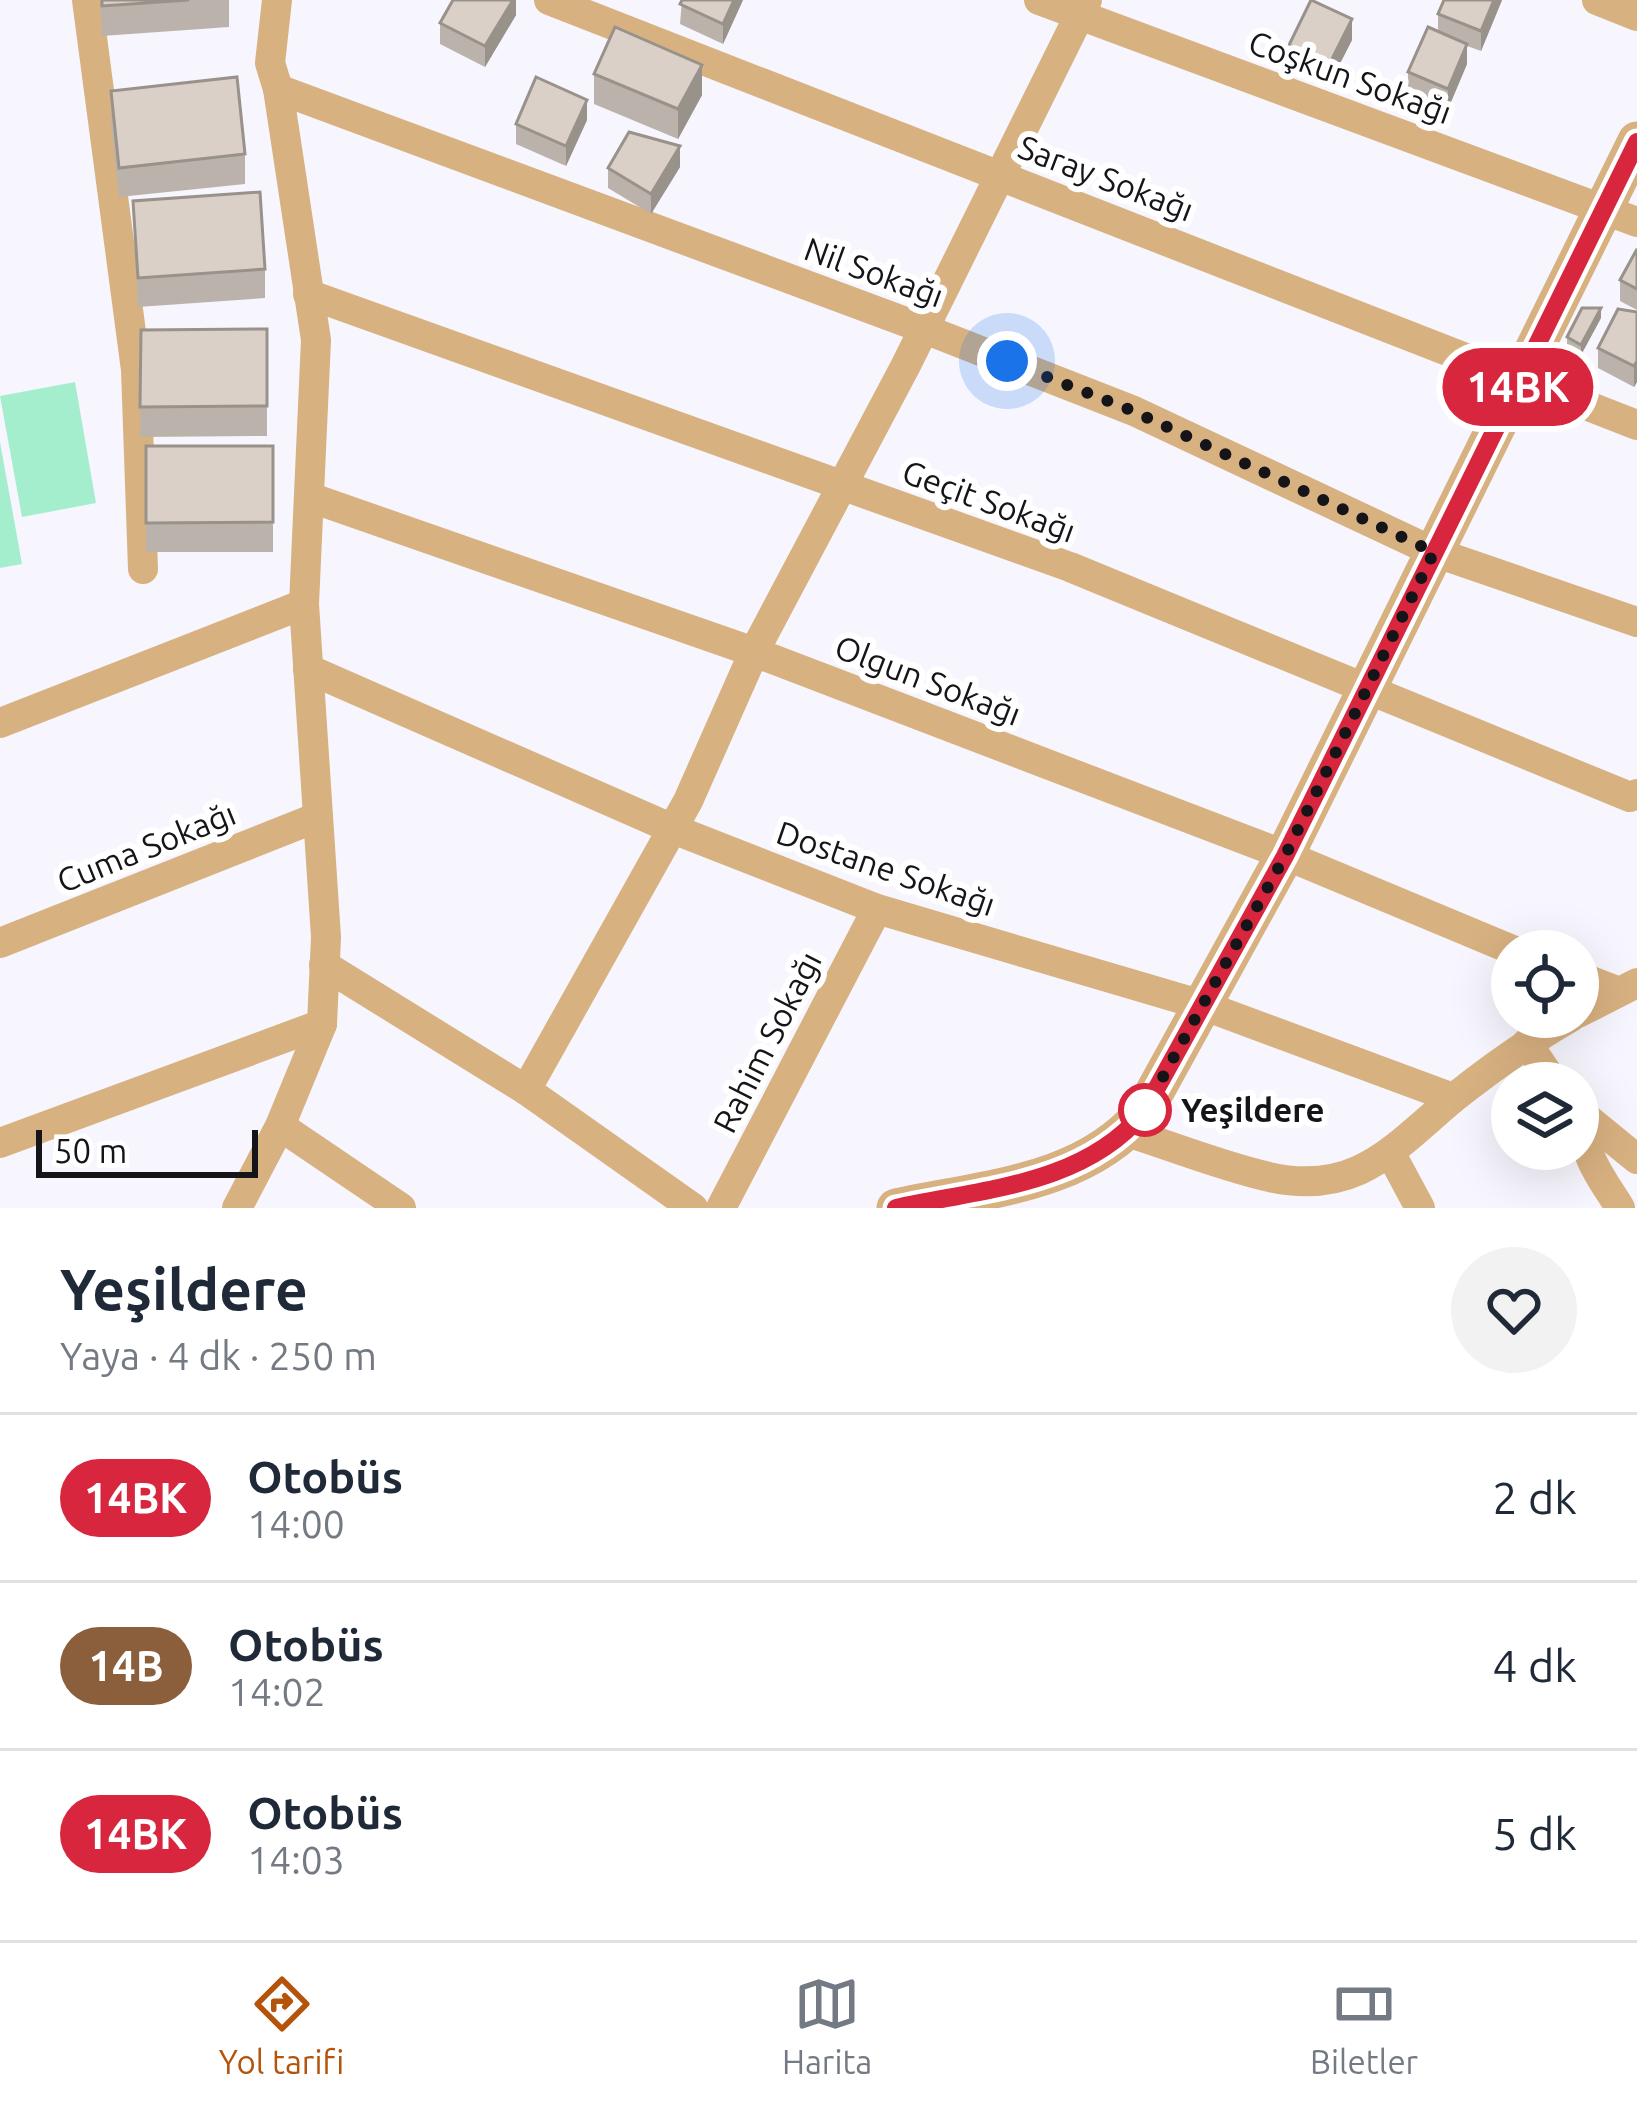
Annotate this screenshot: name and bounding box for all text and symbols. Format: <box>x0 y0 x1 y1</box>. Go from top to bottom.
street label: Coşkun Sokağı <box>1244 23 1457 130</box>
street label: Saray Sokağı <box>1013 127 1199 228</box>
street label: Nil Sokağı <box>800 229 949 314</box>
your location <box>977 331 1037 391</box>
line badge: 14BK <box>1434 348 1602 426</box>
text: 14BK <box>1466 363 1570 410</box>
street label: Geçit Sokağı <box>898 452 1081 549</box>
street label: Olgun Sokağı <box>830 627 1026 732</box>
street label: Cuma Sokağı <box>51 794 240 899</box>
street label: Dostane Sokağı <box>772 813 1000 922</box>
map controls <box>1491 930 1599 1170</box>
button: locate <box>1491 930 1599 1038</box>
street label: Rahim Sokağı <box>705 945 828 1138</box>
button: layers <box>1491 1062 1599 1170</box>
marker: Yeşildere <box>1120 1085 1170 1135</box>
place label: Yeşildere <box>1181 1091 1324 1129</box>
scale bar <box>36 1124 258 1177</box>
text: 50 m <box>54 1132 127 1169</box>
button: heart <box>1451 1247 1577 1373</box>
text: Yeşildere <box>60 1257 308 1321</box>
text: Yaya · 4 dk · 250 m <box>60 1334 377 1377</box>
text: Otobüs <box>247 1451 403 1502</box>
text: 2 dk <box>1492 1472 1577 1523</box>
text: 14BK <box>84 1474 187 1521</box>
text: 14:00 <box>247 1502 345 1545</box>
text: Otobüs <box>228 1619 384 1670</box>
text: 4 dk <box>1492 1640 1577 1691</box>
text: 14B <box>88 1642 164 1689</box>
text: 14:02 <box>228 1670 326 1713</box>
text: Otobüs <box>247 1787 403 1838</box>
text: 5 dk <box>1492 1808 1577 1859</box>
text: 14BK <box>84 1810 187 1857</box>
text: 14:03 <box>247 1838 345 1881</box>
tab: Yol tarifi <box>219 1971 344 2080</box>
tab: Harita <box>782 1971 872 2080</box>
tab: Biletler <box>1310 1971 1418 2080</box>

